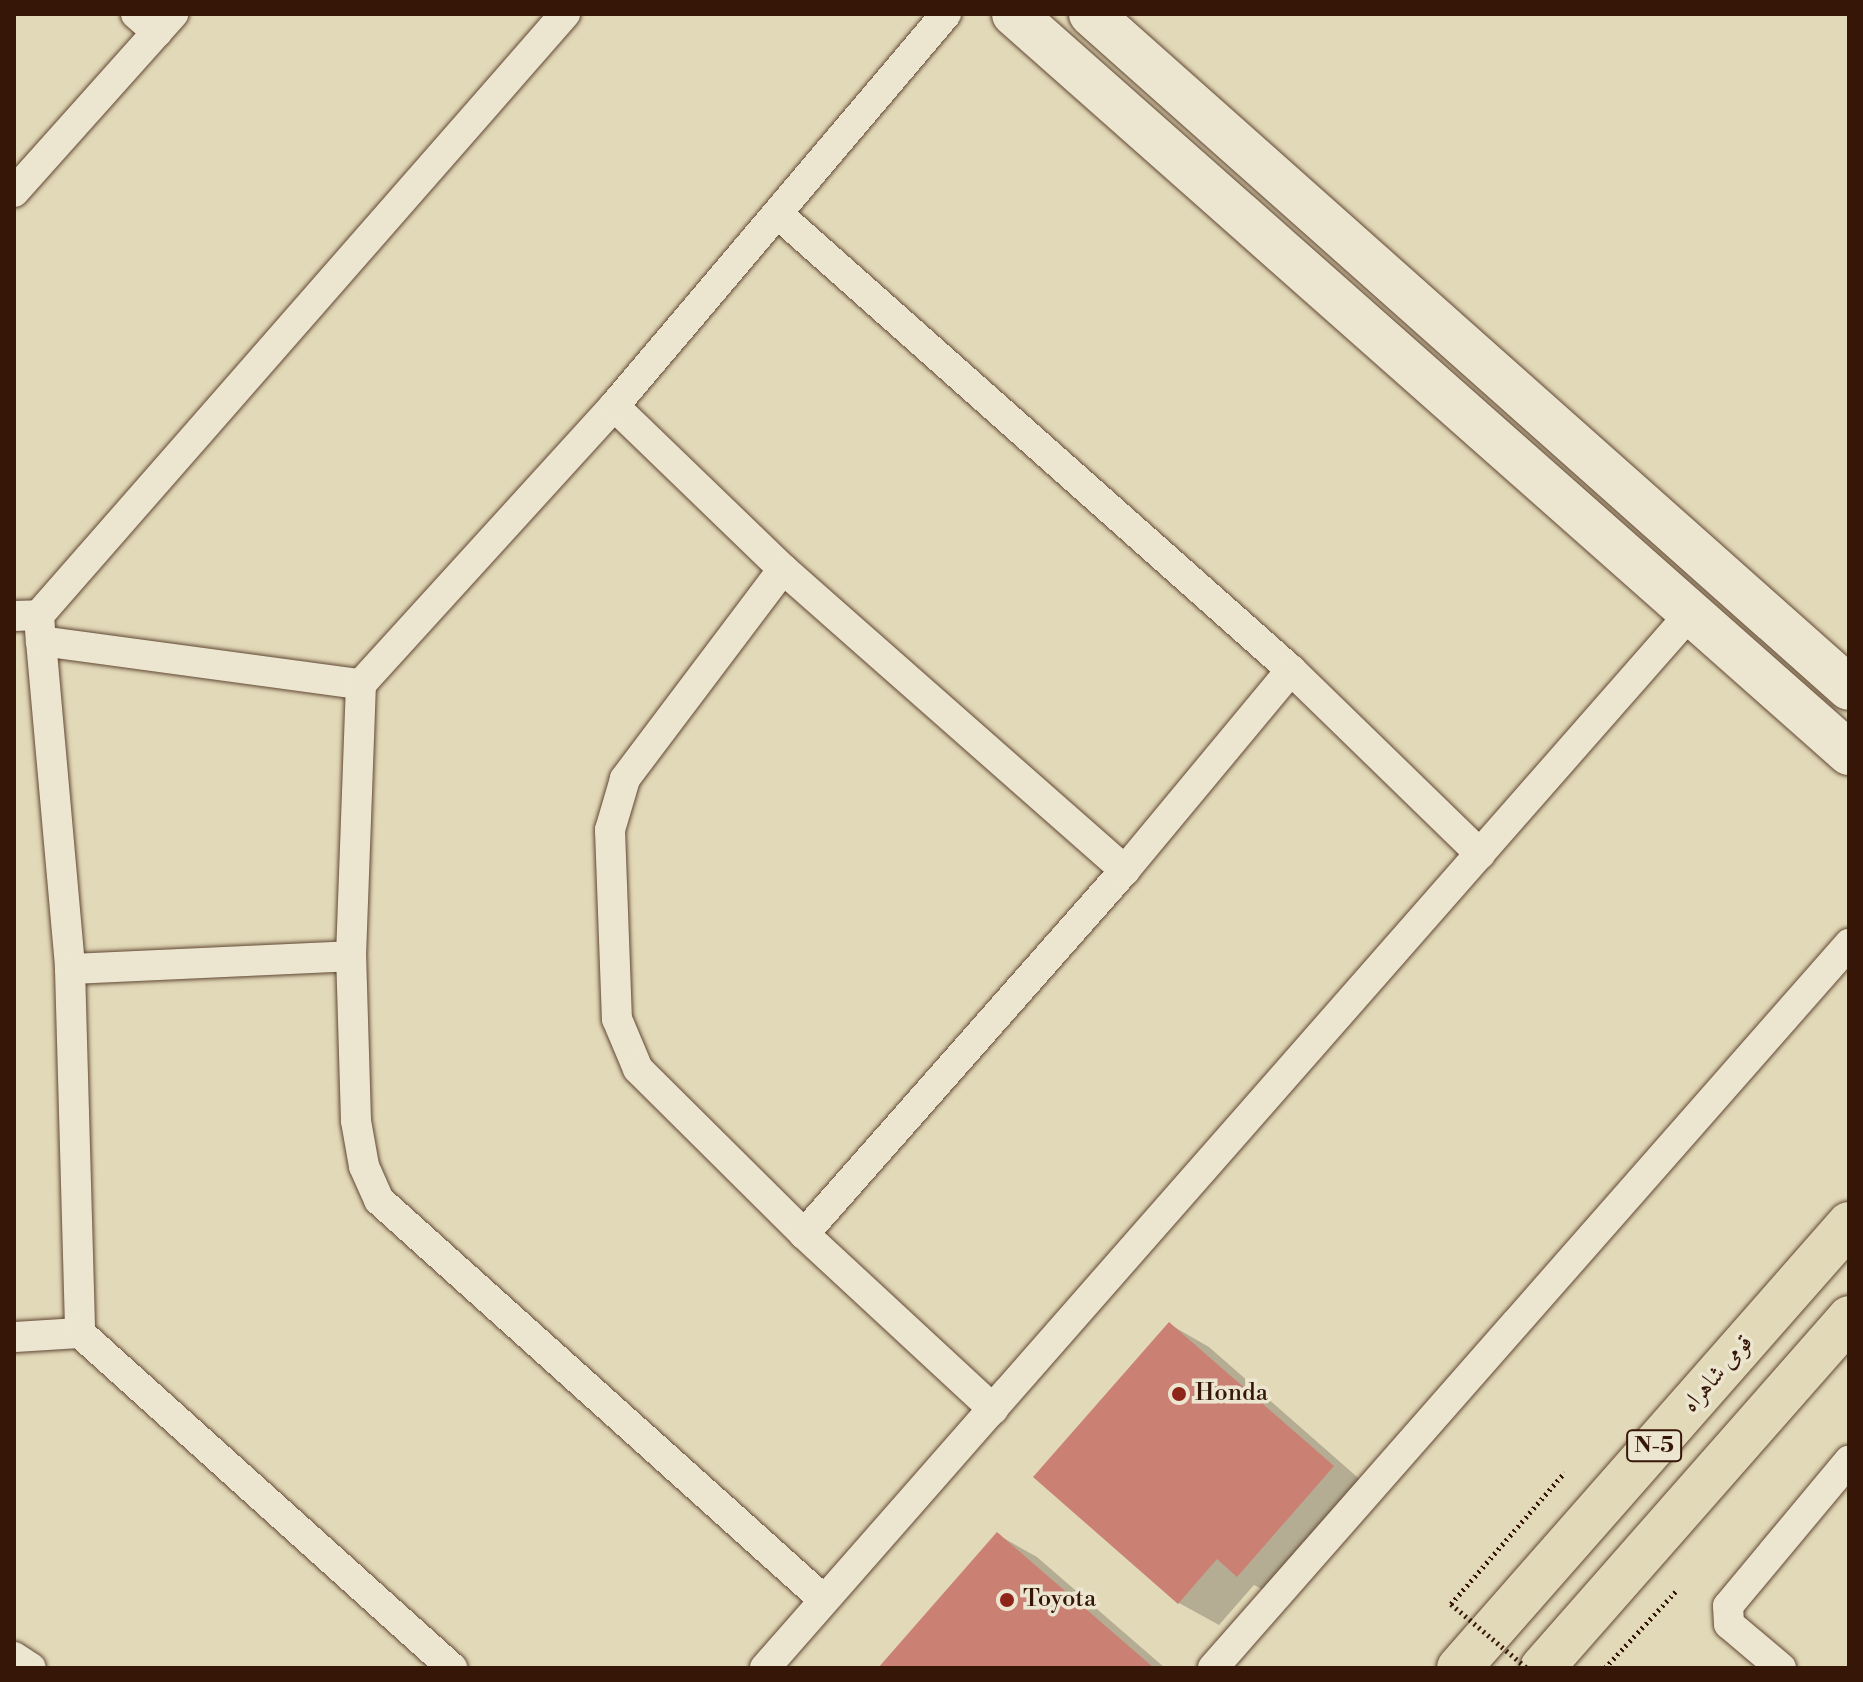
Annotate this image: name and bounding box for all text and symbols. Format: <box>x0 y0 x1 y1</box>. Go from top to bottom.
street label: قومی شاہراہ <box>1677 1329 1759 1419</box>
place label: Honda <box>1195 1380 1268 1408</box>
marker: Honda <box>1170 1385 1188 1403</box>
road number: N-5 <box>1626 1428 1682 1464</box>
place label: Toyota <box>1023 1586 1096 1614</box>
marker: Toyota <box>998 1591 1016 1609</box>

